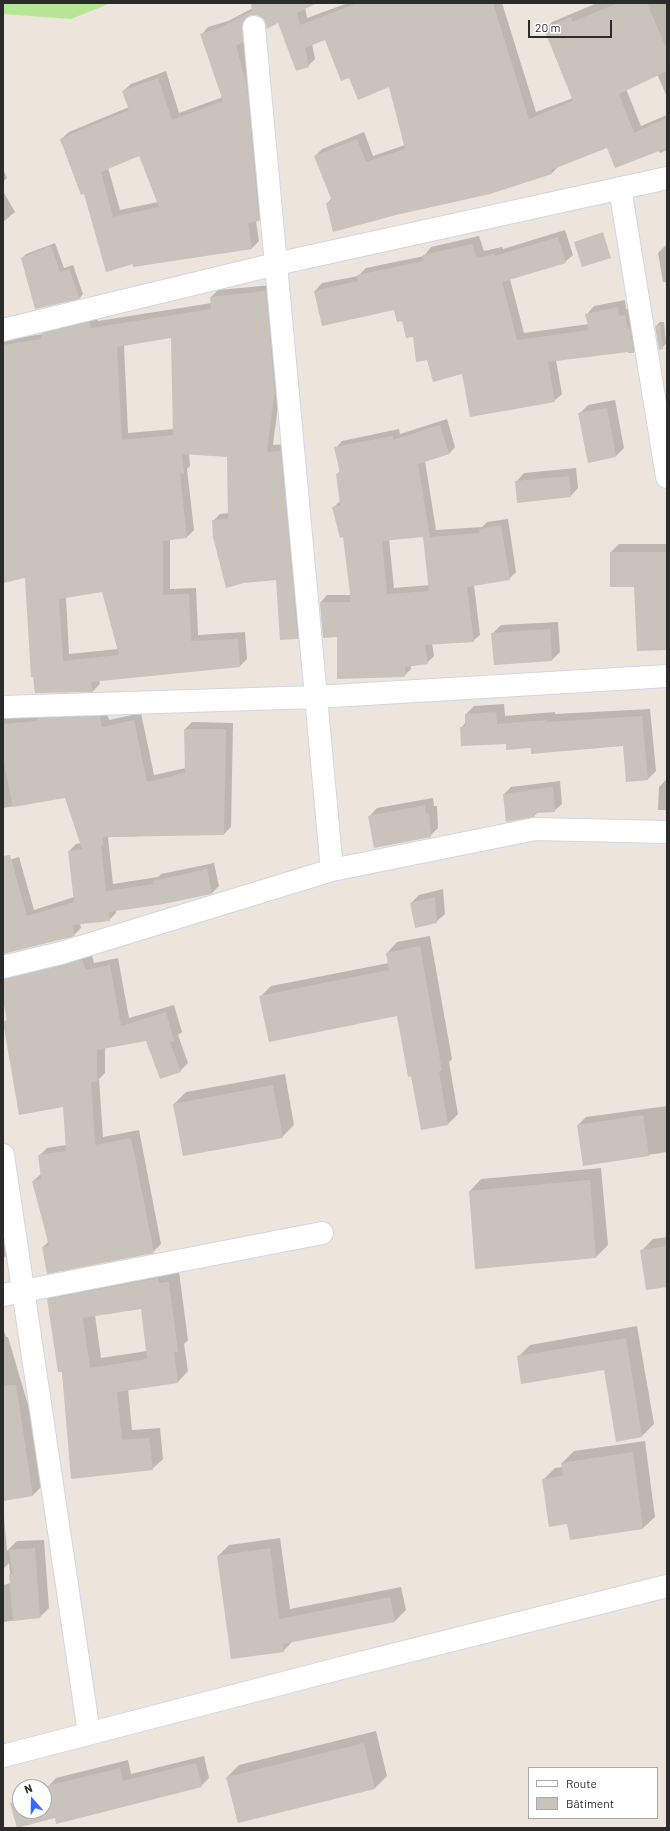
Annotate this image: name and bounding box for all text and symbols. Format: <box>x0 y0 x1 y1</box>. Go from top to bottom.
scale bar <box>530 12 614 38</box>
text: 20 m <box>535 20 561 34</box>
legend <box>528 1767 658 1819</box>
text: Route <box>566 1776 597 1790</box>
north arrow <box>12 1779 52 1819</box>
text: N <box>22 1781 34 1796</box>
text: Bâtiment <box>566 1796 614 1810</box>

